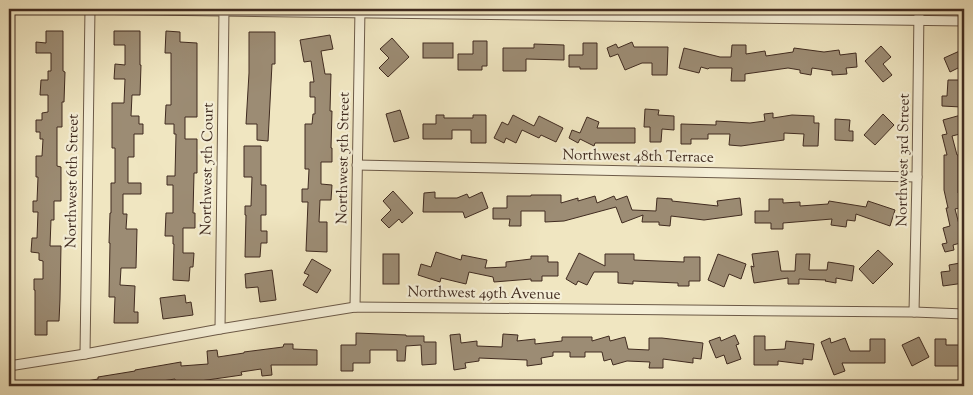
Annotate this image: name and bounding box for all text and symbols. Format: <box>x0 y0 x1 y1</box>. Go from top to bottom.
street label: Northwest 5th Street <box>332 92 356 224</box>
street label: Northwest 3rd Street <box>892 93 916 227</box>
street label: Northwest 5th Court <box>196 102 220 236</box>
street label: Northwest 6th Street <box>61 114 85 248</box>
street label: Northwest 48th Terrace <box>562 145 714 169</box>
street label: Northwest 49th Avenue <box>407 282 561 306</box>

